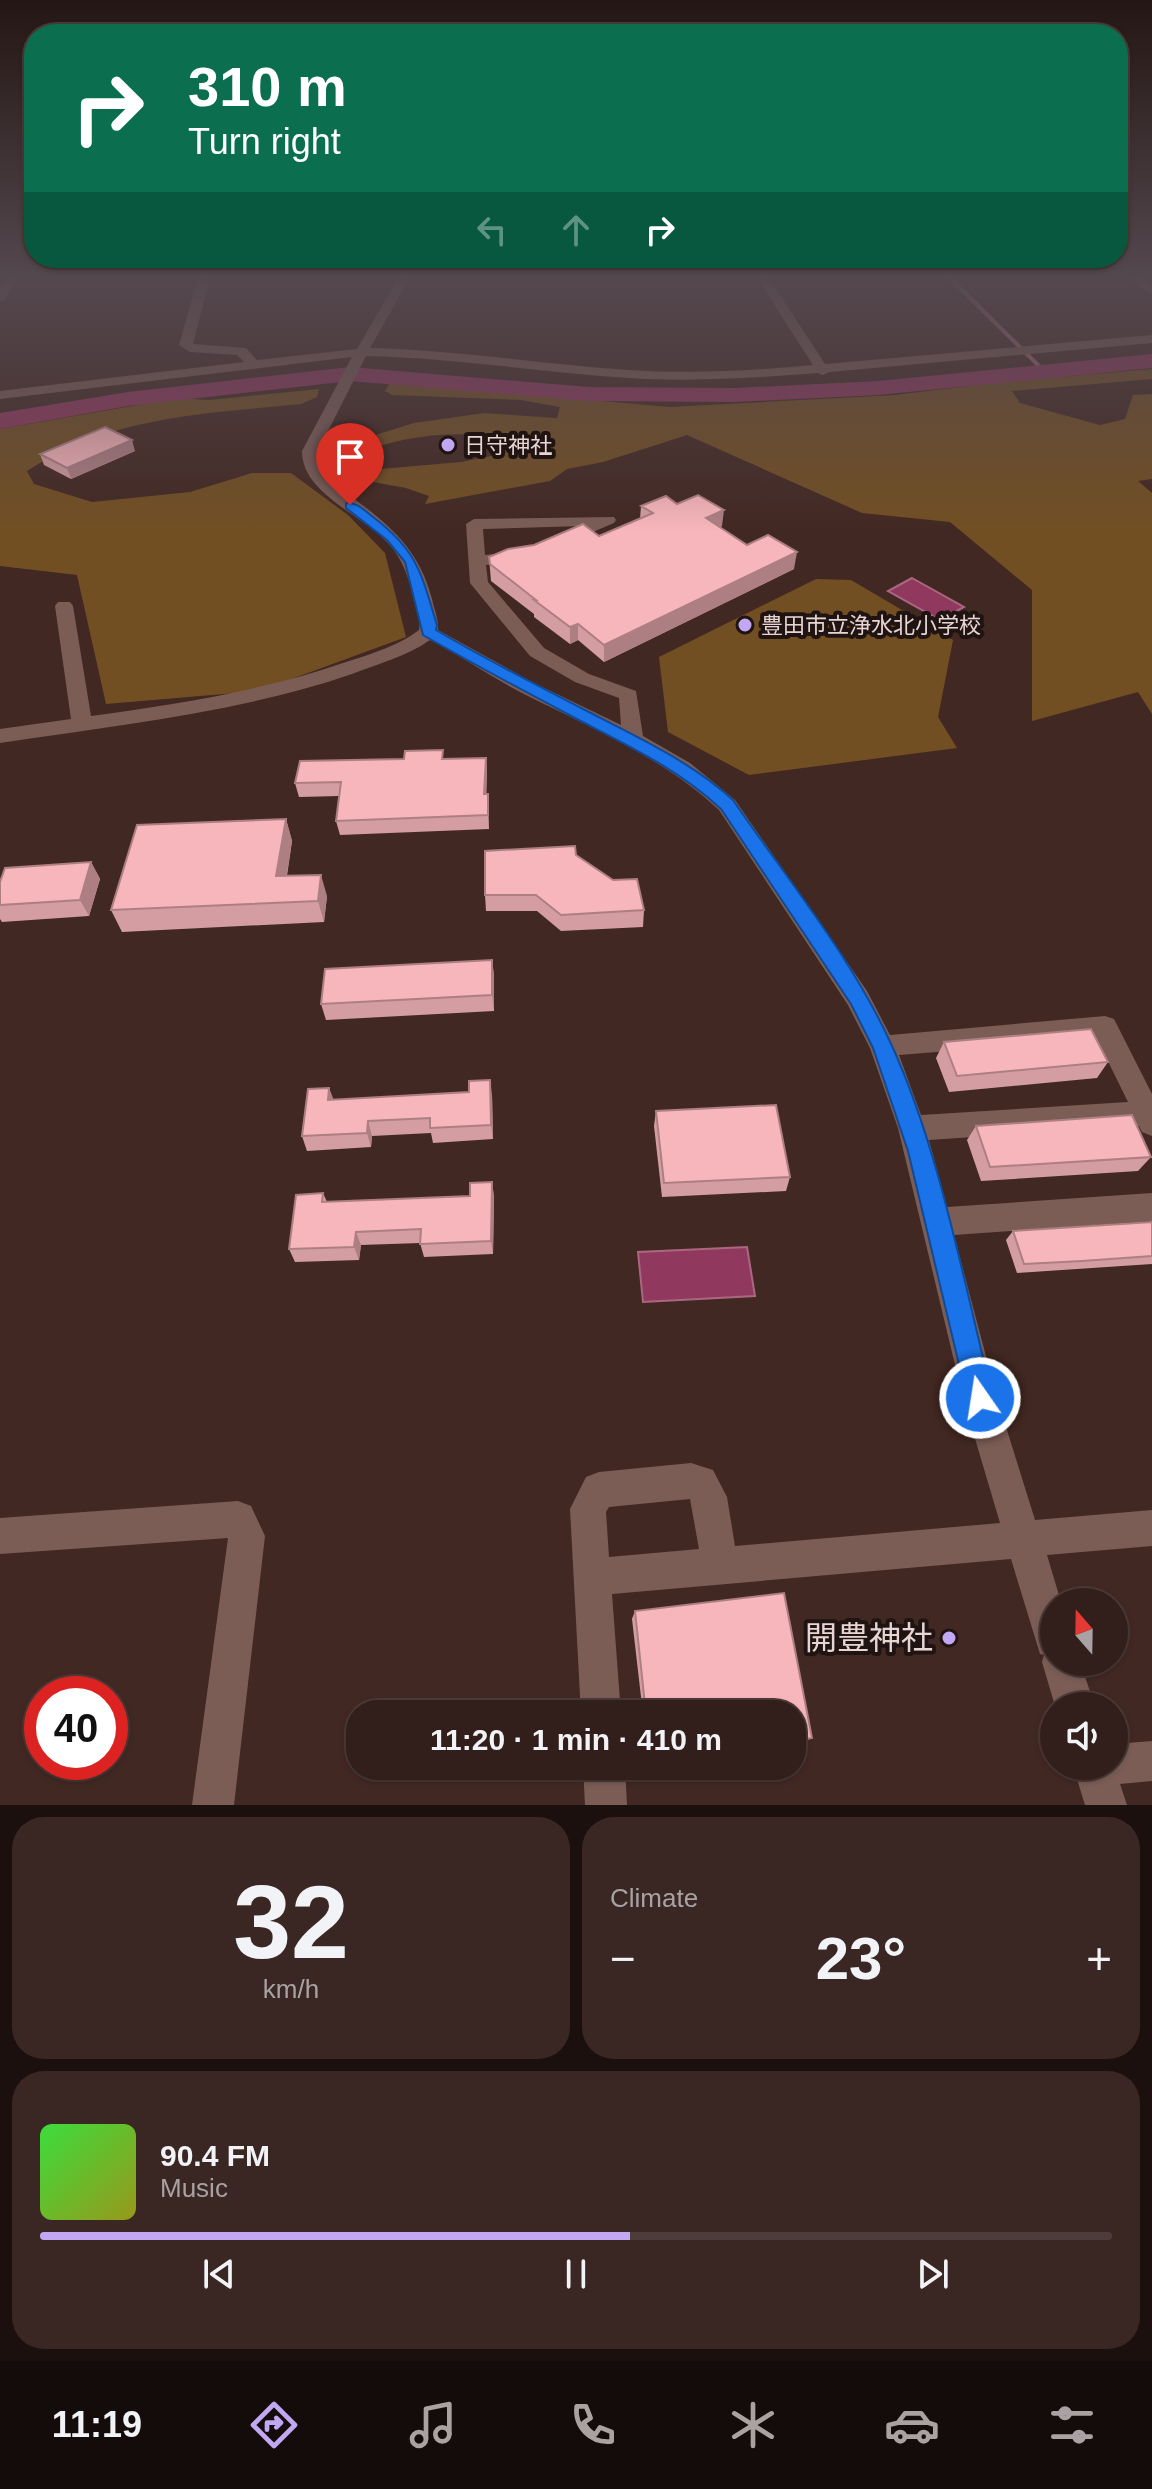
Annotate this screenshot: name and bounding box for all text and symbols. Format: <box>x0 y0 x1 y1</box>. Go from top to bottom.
text: 310 m <box>188 55 347 118</box>
icon: right <box>56 56 160 160</box>
text: Turn right <box>188 121 341 162</box>
icon: left <box>470 208 514 252</box>
icon: ahead <box>554 208 598 252</box>
icon: right <box>638 208 682 252</box>
pin <box>316 423 384 505</box>
place label: 日守神社 <box>464 433 552 458</box>
icon: arrive <box>328 435 372 479</box>
marker: 日守神社 <box>439 436 457 454</box>
place label: 豊田市立浄水北小学校 <box>761 613 981 638</box>
marker: 豊田市立浄水北小学校 <box>736 616 754 634</box>
position arrow <box>938 1356 1022 1440</box>
north arrow <box>1040 1588 1128 1676</box>
map controls <box>1040 1588 1128 1780</box>
place label: 開豊神社 <box>805 1620 933 1656</box>
marker: 開豊神社 <box>940 1629 958 1647</box>
speed limit sign: 40 <box>24 1676 128 1780</box>
button: sound <box>1040 1692 1128 1780</box>
text: 11:20 · 1 min · 410 m <box>430 1723 722 1756</box>
text: 32 <box>233 1864 349 1980</box>
text: Climate <box>610 1883 698 1913</box>
text: 23° <box>816 1925 906 1992</box>
text: − <box>610 1934 636 1983</box>
text: + <box>1086 1934 1112 1983</box>
text: km/h <box>263 1974 319 2004</box>
text: 90.4 FM <box>160 2139 270 2172</box>
text: Music <box>160 2173 228 2203</box>
icon: previous <box>197 2252 241 2296</box>
icon: pause <box>554 2252 598 2296</box>
icon: next <box>911 2252 955 2296</box>
icon: directions <box>246 2397 302 2453</box>
icon: music <box>405 2397 461 2453</box>
icon: phone <box>565 2397 621 2453</box>
icon: climate <box>725 2397 781 2453</box>
icon: car <box>884 2397 940 2453</box>
icon: filters <box>1044 2397 1100 2453</box>
text: 11:19 <box>52 2404 142 2445</box>

